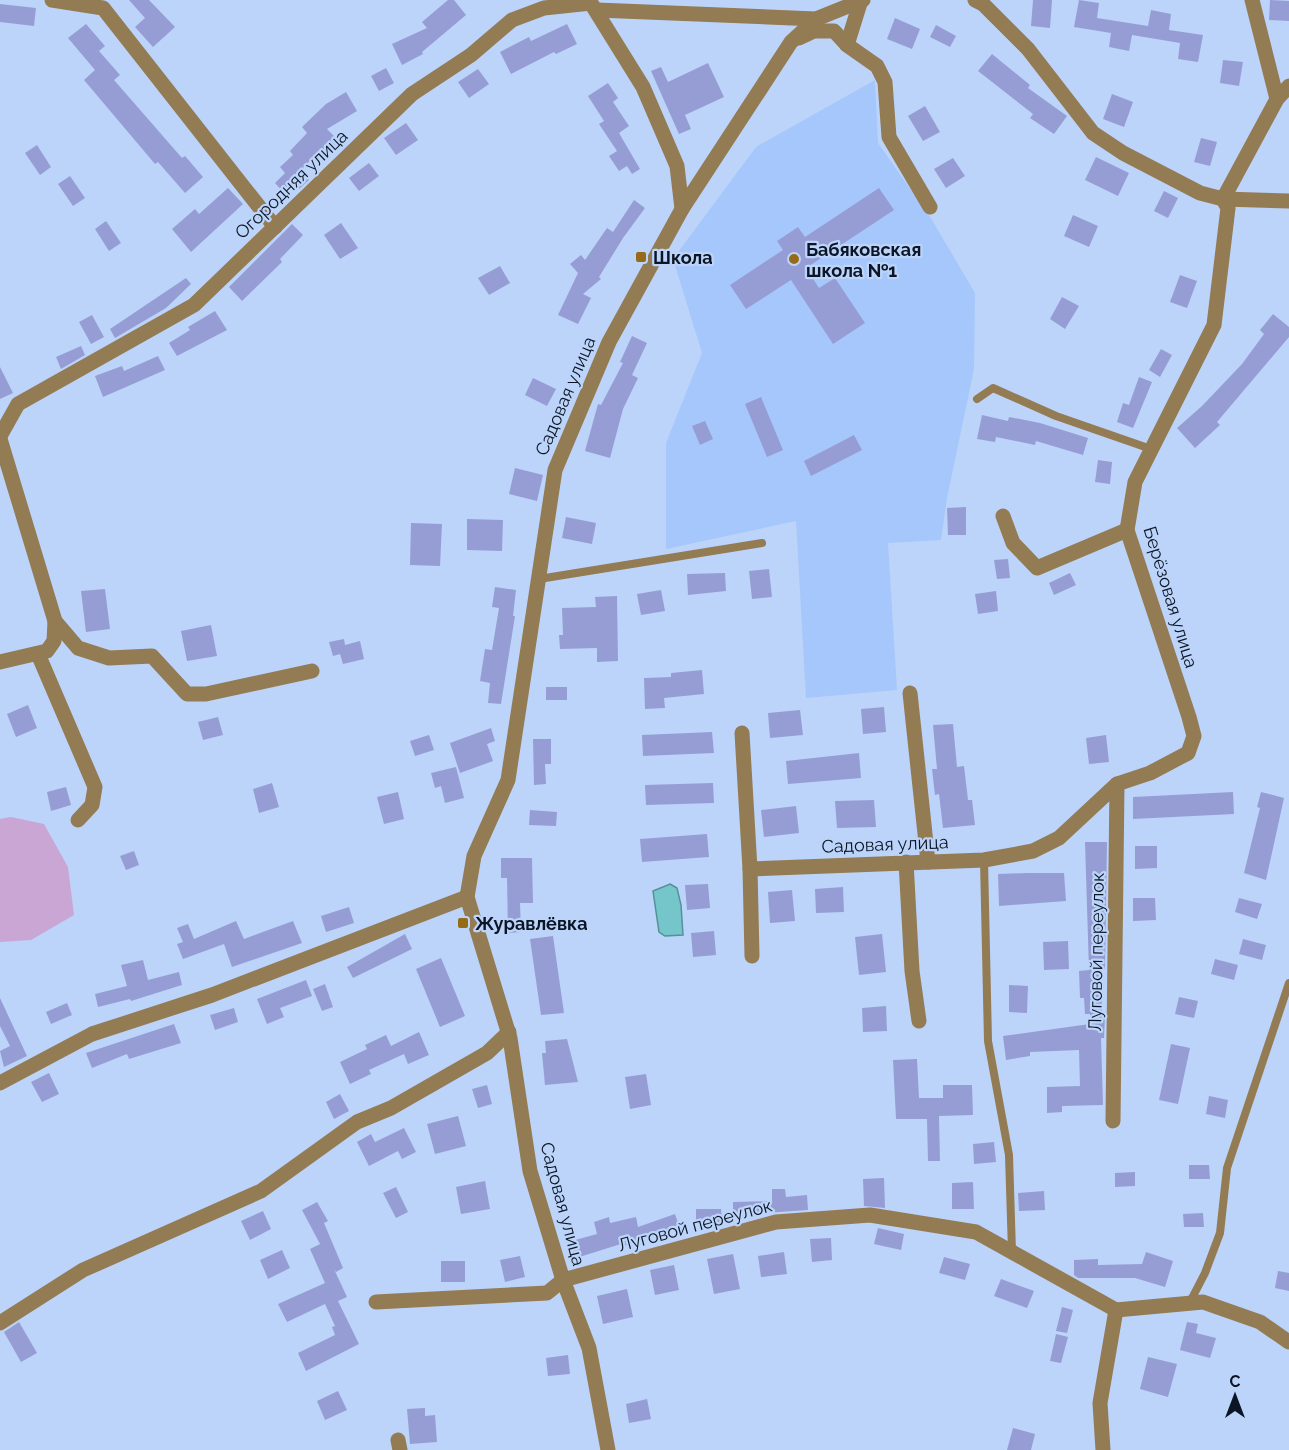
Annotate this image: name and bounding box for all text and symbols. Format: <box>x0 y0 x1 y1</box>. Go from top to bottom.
street label: Огородняя улица <box>231 125 351 243</box>
place label: Бабяковская школа №1 <box>806 239 921 281</box>
place label: Школа <box>653 247 713 268</box>
marker: Школа <box>634 250 648 264</box>
marker: Бабяковская школа №1 <box>787 252 801 266</box>
street label: Садовая улица <box>531 333 599 459</box>
street label: Берёзовая улица <box>1140 524 1202 670</box>
street label: Садовая улица <box>821 831 949 857</box>
street label: Луговой переулок <box>1084 872 1108 1032</box>
place label: Журавлёвка <box>475 913 588 934</box>
marker: Журавлёвка <box>456 916 470 930</box>
street label: Садовая улица <box>536 1140 590 1268</box>
street label: Луговой переулок <box>616 1194 774 1256</box>
north arrow <box>1205 1366 1265 1426</box>
text: С <box>1230 1372 1241 1391</box>

